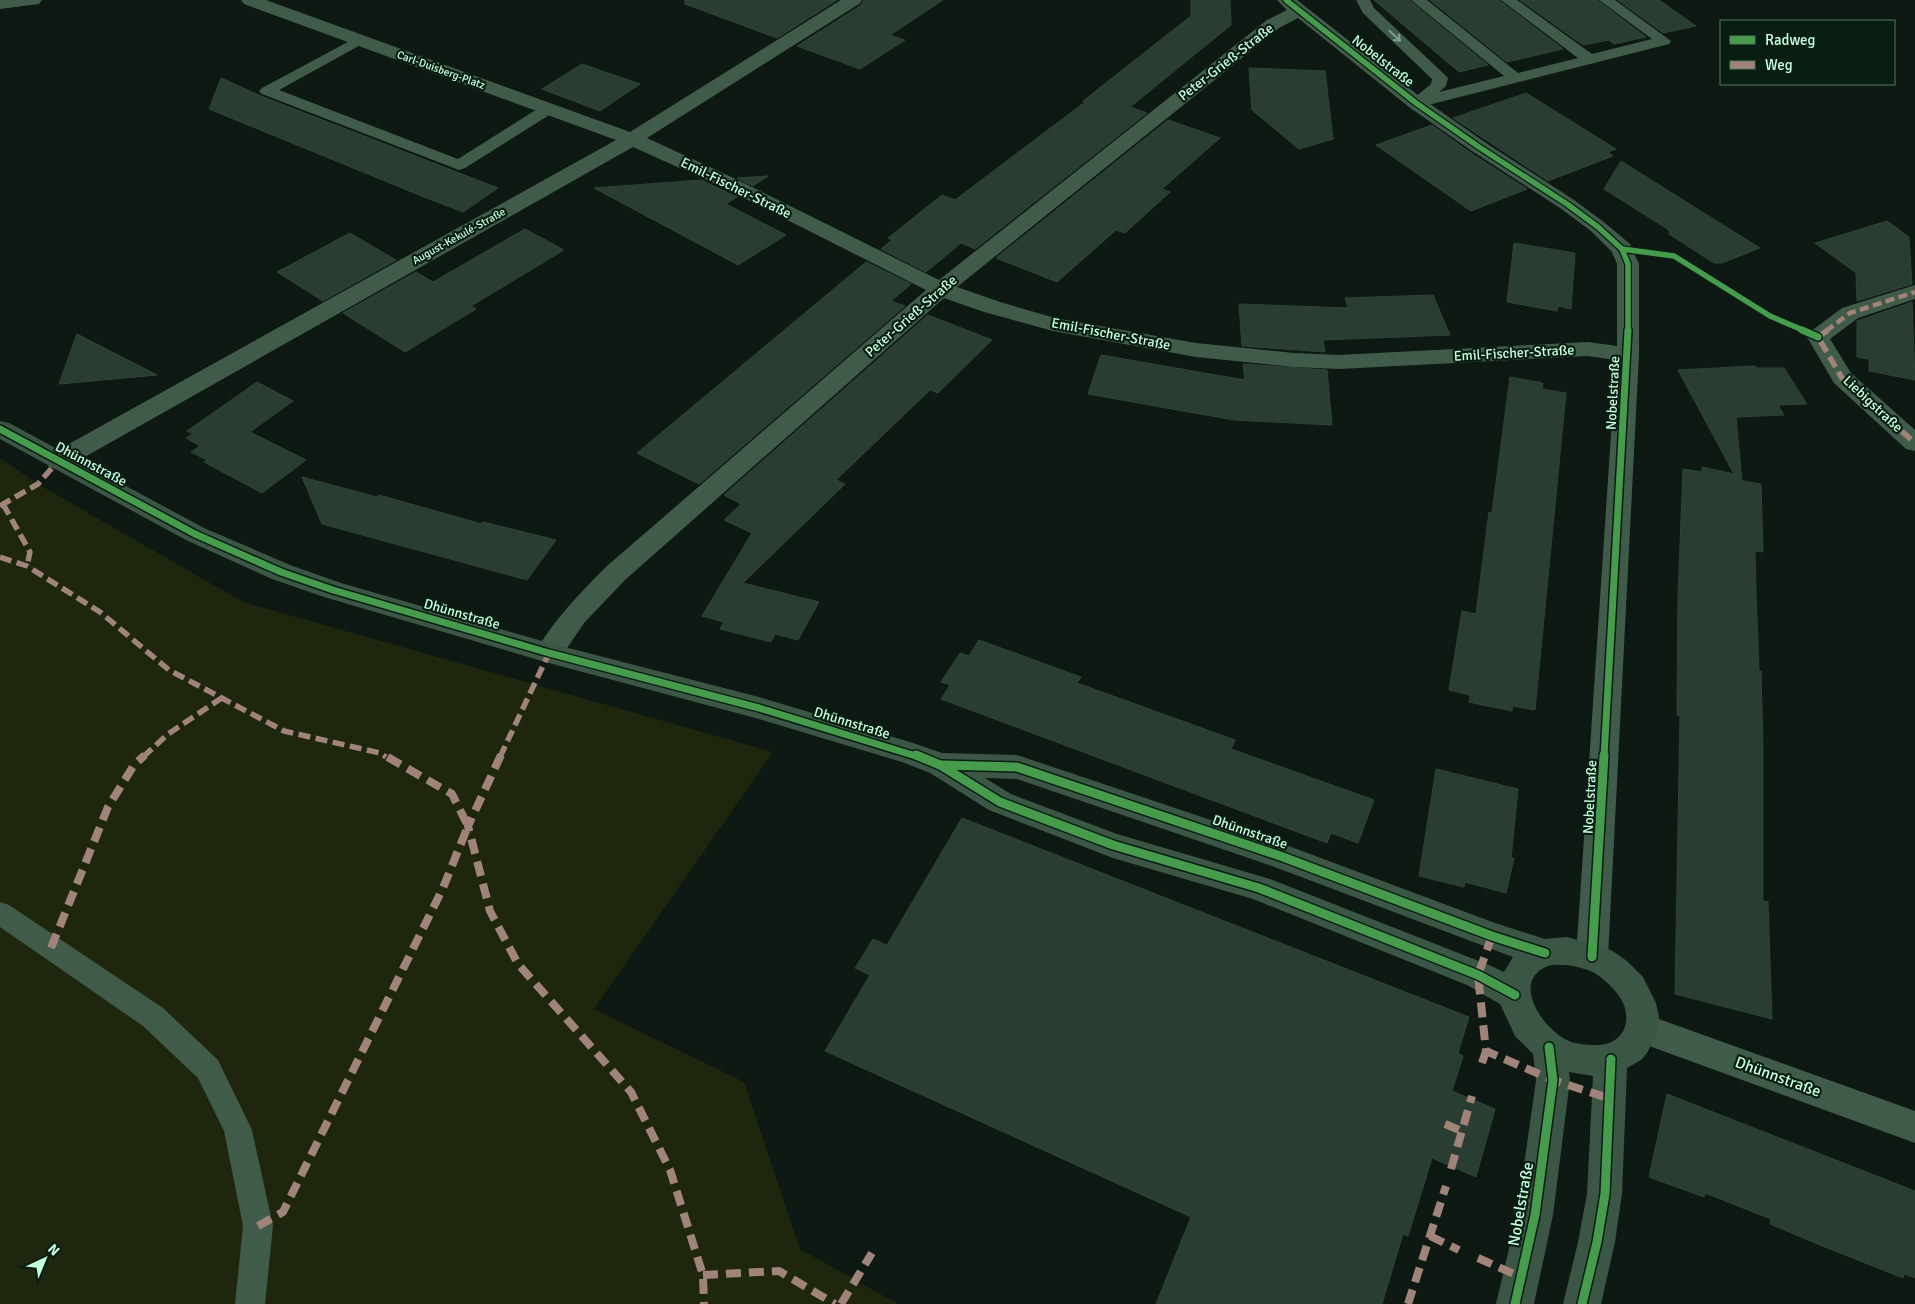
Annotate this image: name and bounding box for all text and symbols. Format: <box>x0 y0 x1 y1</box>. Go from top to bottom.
street label: Peter-Grieß-Straße <box>1175 20 1277 104</box>
legend <box>1720 20 1895 85</box>
one-way arrow <box>1389 30 1402 42</box>
street label: Nobelstraße <box>1349 31 1417 91</box>
text: Radweg <box>1765 31 1816 49</box>
street label: Carl-Duisberg-Platz <box>395 48 487 92</box>
text: Weg <box>1765 56 1793 74</box>
street label: Emil-Fischer-Straße <box>678 154 794 222</box>
street label: August-Kekulé-Straße <box>410 205 508 267</box>
street label: Peter-Grieß-Straße <box>862 272 960 360</box>
street label: Emil-Fischer-Straße <box>1050 314 1172 354</box>
street label: Emil-Fischer-Straße <box>1453 341 1575 365</box>
street label: Nobelstraße <box>1603 355 1623 431</box>
street label: Liebigstraße <box>1840 372 1906 436</box>
street label: Dhünnstraße <box>52 438 130 490</box>
street label: Dhünnstraße <box>422 595 502 633</box>
street label: Dhünnstraße <box>812 703 892 743</box>
street label: Nobelstraße <box>1580 759 1600 835</box>
street label: Dhünnstraße <box>1210 811 1290 853</box>
street label: Dhünnstraße <box>1732 1052 1824 1102</box>
street label: Nobelstraße <box>1504 1160 1538 1248</box>
north arrow <box>20 1234 70 1284</box>
text: N <box>44 1241 63 1260</box>

